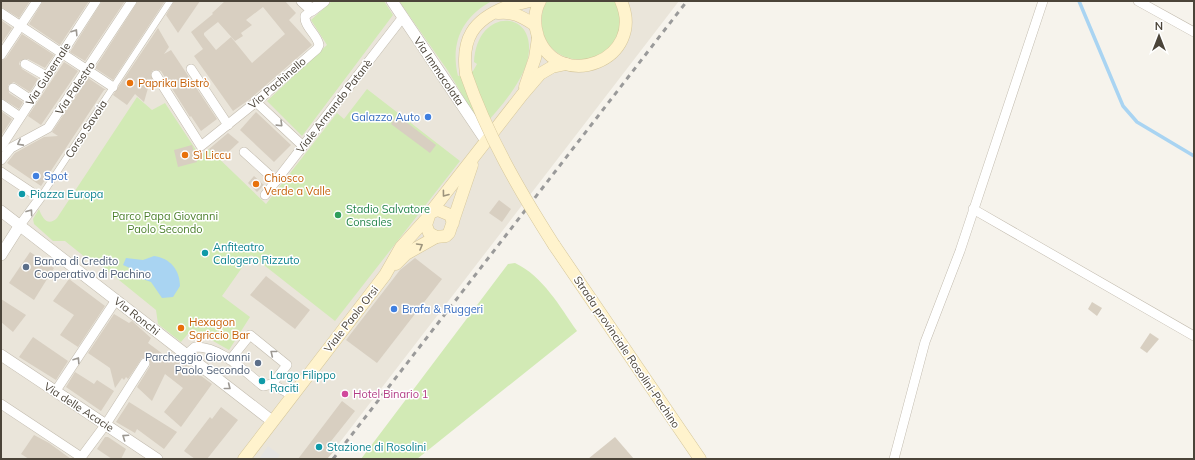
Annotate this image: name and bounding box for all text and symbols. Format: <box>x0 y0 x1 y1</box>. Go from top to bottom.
north arrow <box>1139 16 1179 56</box>
text: N <box>1155 19 1163 33</box>
one-way arrow <box>71 29 78 36</box>
street label: Via Immacolata <box>411 34 467 108</box>
street label: Via Gubernale <box>22 40 74 108</box>
street label: Via Pachinello <box>245 54 309 112</box>
street label: Viale Armando Patanè <box>293 56 375 156</box>
street label: Via Palestro <box>52 59 98 117</box>
place label: Paprika Bistrò <box>138 76 209 90</box>
marker: Paprika Bistrò <box>125 78 135 88</box>
street label: Corso Savoia <box>62 97 110 161</box>
place label: Galazzo Auto <box>351 110 420 124</box>
marker: Galazzo Auto <box>423 112 433 122</box>
one-way arrow <box>275 119 283 127</box>
one-way arrow <box>17 138 25 145</box>
place label: Sì Liccu <box>193 148 231 162</box>
marker: Sì Liccu <box>180 150 190 160</box>
place label: Spot <box>44 169 68 183</box>
marker: Spot <box>31 171 41 181</box>
place label: Chiosco Verde a Valle <box>264 171 331 198</box>
marker: Chiosco Verde a Valle <box>251 179 261 189</box>
place label: Piazza Europa <box>30 187 103 201</box>
marker: Piazza Europa <box>17 189 27 199</box>
one-way arrow <box>443 190 450 197</box>
place label: Stadio Salvatore Consales <box>346 202 430 229</box>
one-way arrow <box>25 209 32 216</box>
park label: Parco Papa Giovanni Paolo Secondo <box>112 209 218 236</box>
marker: Stadio Salvatore Consales <box>333 210 343 220</box>
place label: Anfiteatro Calogero Rizzuto <box>213 240 300 267</box>
one-way arrow <box>416 243 423 250</box>
marker: Anfiteatro Calogero Rizzuto <box>200 248 210 258</box>
place label: Banca di Credito Cooperativo di Pachino <box>34 254 151 281</box>
marker: Banca di Credito Cooperativo di Pachino <box>21 262 31 272</box>
street label: Strada provinciale Rosolini-Pachino <box>571 273 683 431</box>
street label: Viale Paolo Orsi <box>321 283 381 355</box>
street label: Via Ronchi <box>111 294 163 338</box>
place label: Brafa & Ruggeri <box>402 302 483 316</box>
marker: Brafa & Ruggeri <box>389 304 399 314</box>
place label: Hexagon Sgriccio Bar <box>189 315 250 342</box>
marker: Hexagon Sgriccio Bar <box>176 323 186 333</box>
place label: Parcheggio Giovanni Paolo Secondo <box>145 350 250 377</box>
one-way arrow <box>270 351 278 358</box>
one-way arrow <box>72 357 79 364</box>
marker: Parcheggio Giovanni Paolo Secondo <box>253 358 263 368</box>
place label: Largo Filippo Raciti <box>270 368 336 395</box>
marker: Largo Filippo Raciti <box>257 376 267 386</box>
street label: Via delle Acacie <box>41 379 117 435</box>
one-way arrow <box>223 382 230 389</box>
place label: Hotel Binario 1 <box>353 387 428 401</box>
marker: Hotel Binario 1 <box>340 389 350 399</box>
one-way arrow <box>122 434 129 442</box>
place label: Stazione di Rosolini <box>327 440 426 454</box>
marker: Stazione di Rosolini <box>314 442 324 452</box>

